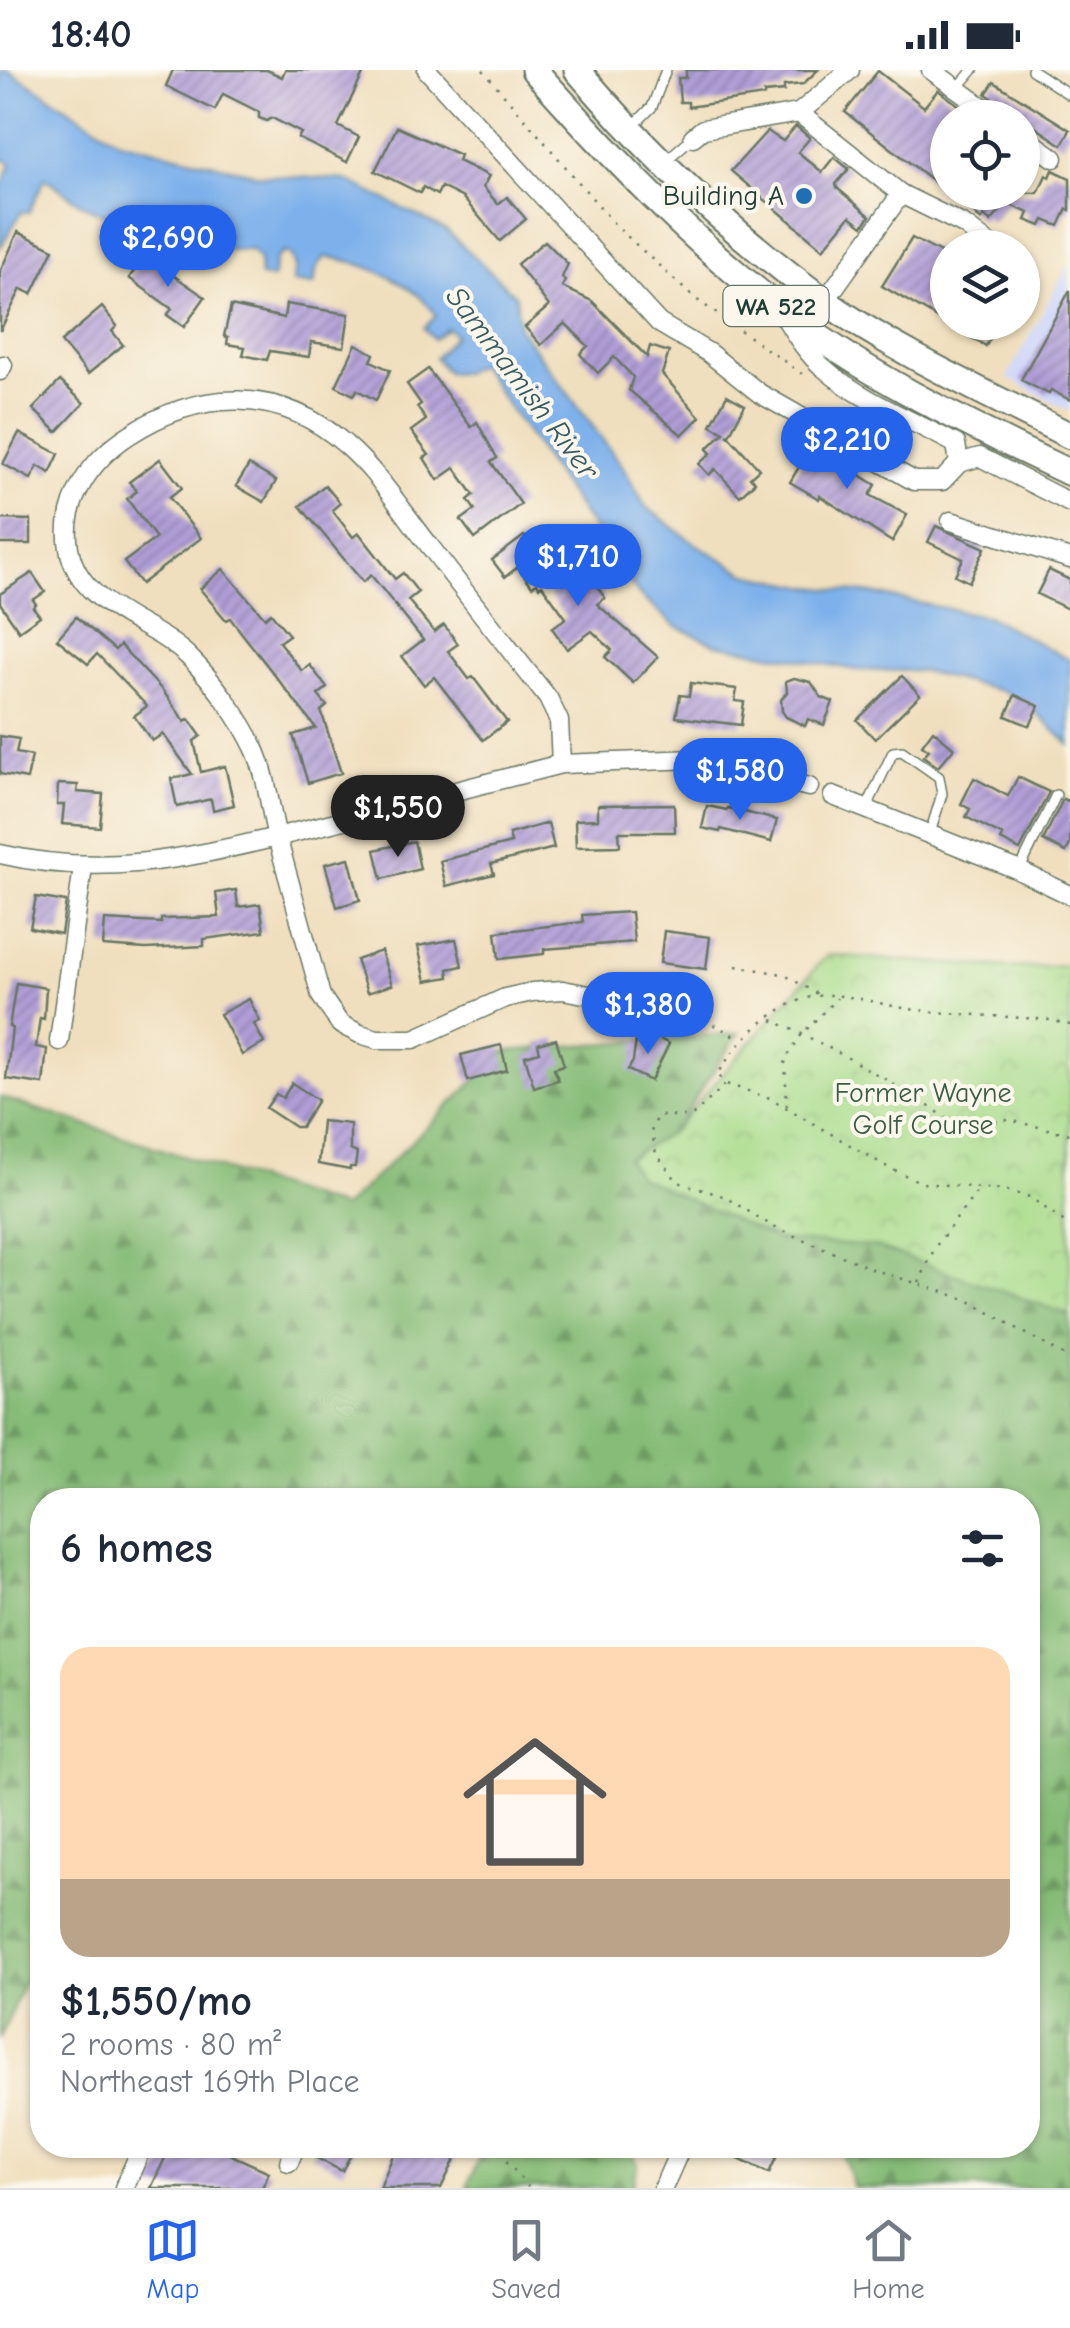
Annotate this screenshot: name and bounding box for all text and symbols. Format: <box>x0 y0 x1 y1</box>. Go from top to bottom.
text: 18:40 <box>50 13 132 57</box>
map controls <box>930 100 1040 340</box>
button: locate <box>930 100 1040 210</box>
place label: Building A <box>663 180 784 212</box>
marker: Building A <box>793 185 815 207</box>
pin: $2,690 <box>87 205 249 290</box>
text: $2,690 <box>121 219 215 256</box>
button: layers <box>930 230 1040 340</box>
water label: Sammamish River <box>438 280 606 487</box>
road number: WA 522 <box>724 286 828 326</box>
pin: $2,210 <box>766 407 928 492</box>
text: $2,210 <box>803 421 891 458</box>
pin: $1,710 <box>497 524 659 609</box>
text: $1,710 <box>536 538 620 575</box>
pin: $1,580 <box>659 738 821 823</box>
text: $1,580 <box>695 752 785 789</box>
pin: $1,550 <box>317 775 479 860</box>
text: $1,550 <box>353 789 443 826</box>
pin: $1,380 <box>567 972 729 1057</box>
text: $1,380 <box>604 986 692 1023</box>
park label: Former Wayne Golf Course <box>835 1077 1012 1141</box>
icon: filters <box>955 1521 1010 1576</box>
text: 6 homes <box>60 1524 213 1573</box>
icon: home <box>445 1712 625 1892</box>
text: $1,550/mo <box>60 1977 252 2026</box>
text: 2 rooms · 80 m² <box>60 2026 281 2063</box>
text: Northeast 169th Place <box>60 2063 360 2100</box>
tab: Map <box>145 2213 200 2305</box>
tab: Saved <box>491 2213 561 2305</box>
tab: Home <box>852 2213 925 2305</box>

